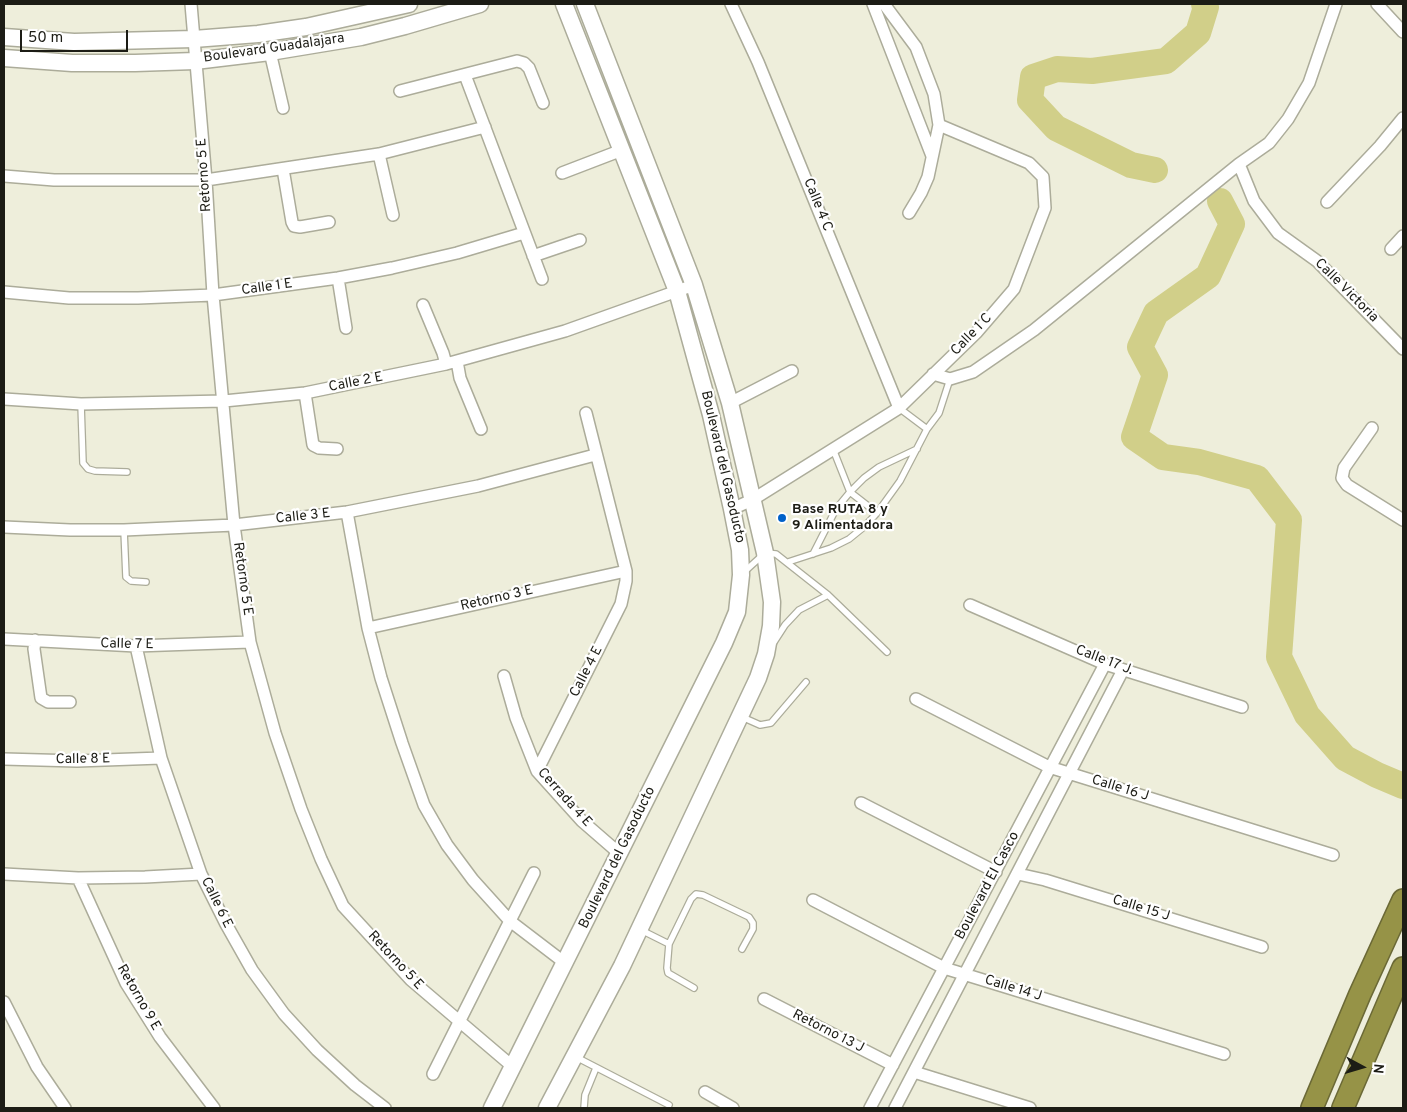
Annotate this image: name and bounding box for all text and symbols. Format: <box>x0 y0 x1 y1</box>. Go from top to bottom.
scale bar <box>22 20 130 52</box>
text: 50 m <box>28 29 63 48</box>
street label: Boulevard Guadalajara <box>202 31 346 67</box>
street label: Retorno 5 E <box>194 137 216 213</box>
street label: Calle 4 C <box>799 176 835 234</box>
street label: Calle Victoria <box>1311 256 1381 326</box>
street label: Calle 1 E <box>240 276 294 300</box>
street label: Calle 1 C <box>948 310 996 360</box>
street label: Calle 2 E <box>327 370 385 396</box>
street label: Boulevard del Gasoducto <box>696 389 748 545</box>
place label: Base RUTA 8 y 9 Alimentadora <box>792 502 893 534</box>
street label: Calle 3 E <box>275 506 331 528</box>
marker: Base RUTA 8 y 9 Alimentadora <box>776 512 788 524</box>
street label: Retorno 5 E <box>229 541 255 617</box>
street label: Retorno 3 E <box>459 583 535 615</box>
street label: Calle 7 E <box>100 636 154 654</box>
street label: Calle 17 J. <box>1073 642 1135 680</box>
street label: Calle 4 E <box>567 644 607 700</box>
street label: Calle 8 E <box>55 751 111 769</box>
street label: Cerrada 4 E <box>533 765 595 831</box>
street label: Calle 16 J <box>1089 772 1151 806</box>
street label: Boulevard del Gasoducto <box>576 784 660 932</box>
street label: Boulevard El Casco <box>952 829 1024 943</box>
street label: Calle 6 E <box>196 875 236 931</box>
street label: Calle 15 J <box>1110 892 1172 926</box>
street label: Retorno 5 E <box>364 928 426 994</box>
street label: Retorno 9 E <box>112 962 164 1034</box>
street label: Calle 14 J <box>982 972 1044 1006</box>
street label: Retorno 13 J <box>789 1007 867 1057</box>
north arrow <box>1337 1042 1387 1092</box>
text: N <box>1368 1063 1386 1075</box>

